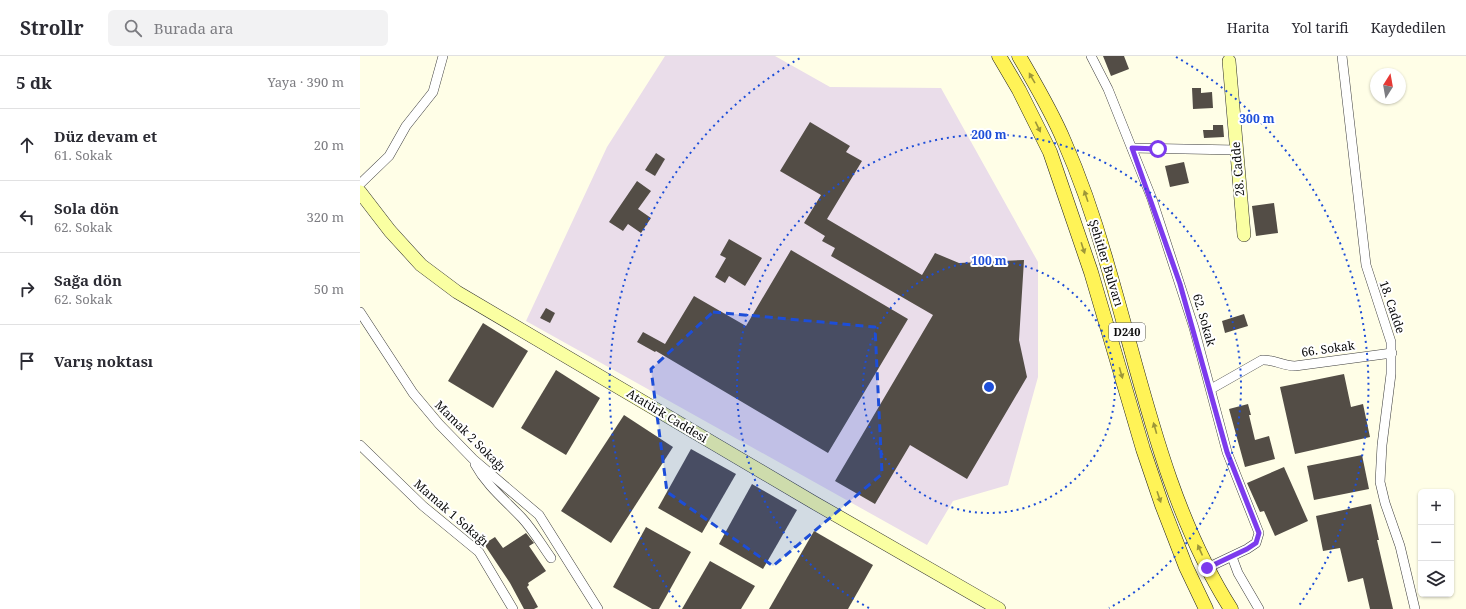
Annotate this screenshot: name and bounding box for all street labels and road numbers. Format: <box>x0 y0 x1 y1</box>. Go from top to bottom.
street label: 28. Cadde <box>1227 141 1248 197</box>
street label: Şehitler Bulvarı <box>1085 217 1128 308</box>
street label: 18. Cadde <box>1376 278 1409 336</box>
street label: 62. Sokak <box>1189 292 1220 349</box>
road number: D240 <box>1109 323 1145 341</box>
street label: 66. Sokak <box>1300 336 1357 361</box>
street label: Atatürk Caddesi <box>624 385 711 447</box>
street label: Mamak 2 Sokağı <box>431 397 510 475</box>
street label: Mamak 1 Sokağı <box>410 476 492 550</box>

